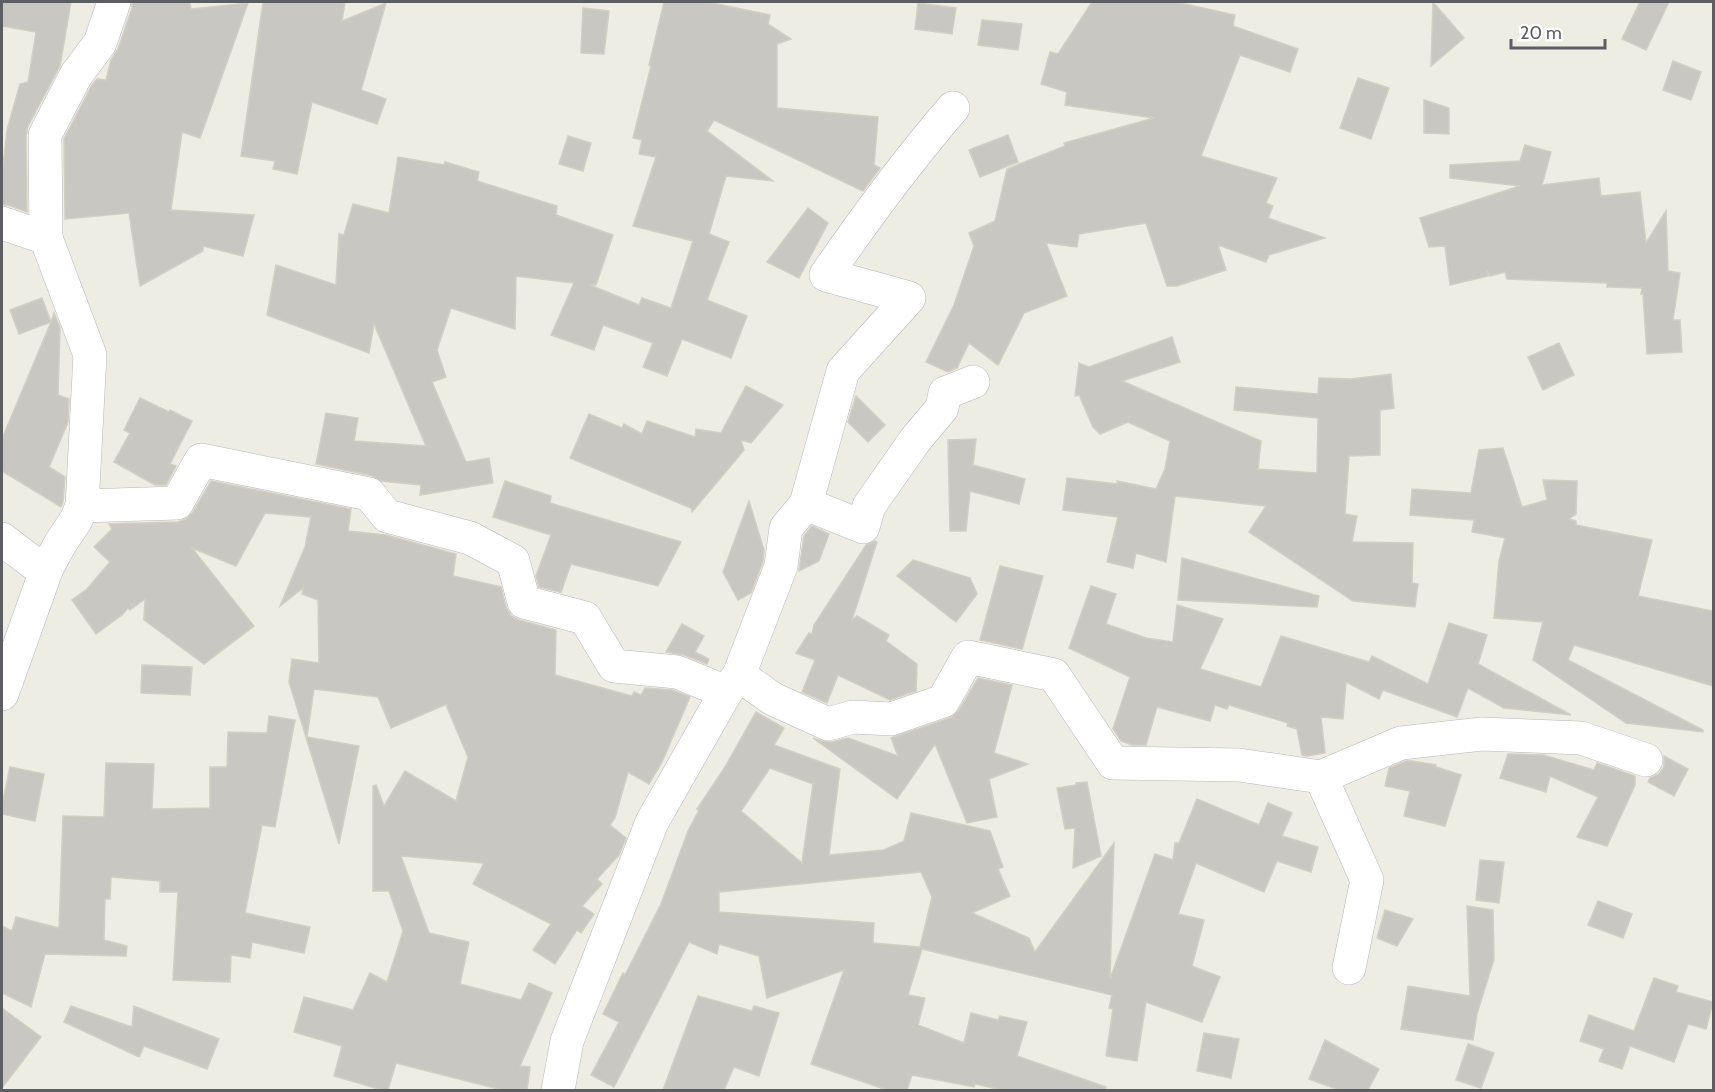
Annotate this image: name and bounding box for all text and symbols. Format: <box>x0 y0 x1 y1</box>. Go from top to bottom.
scale bar <box>1511 12 1606 50</box>
text: 20 m <box>1520 22 1562 44</box>

